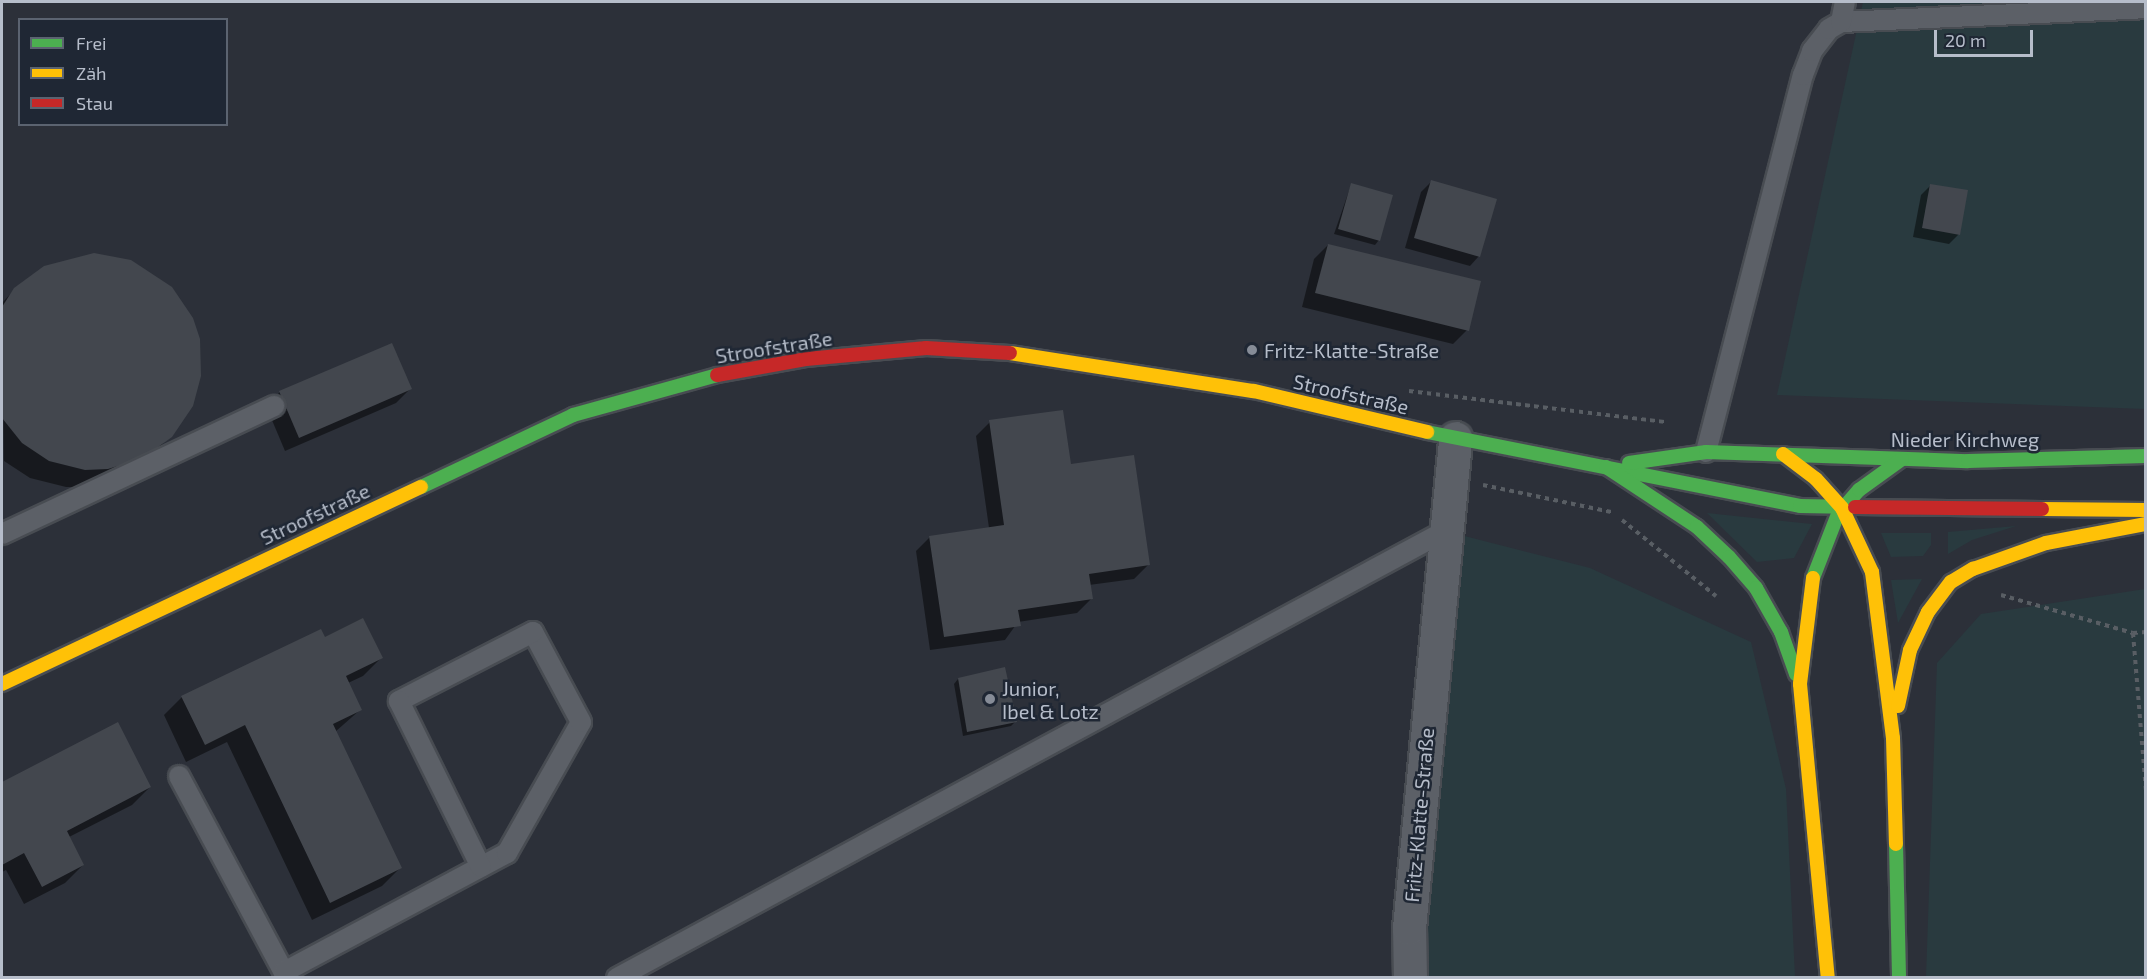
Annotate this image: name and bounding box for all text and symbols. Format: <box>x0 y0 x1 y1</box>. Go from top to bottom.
legend <box>18 18 228 126</box>
scale bar <box>1937 18 2036 56</box>
text: 20 m <box>1945 29 1986 51</box>
text: Frei <box>76 32 107 54</box>
text: Zäh <box>76 62 107 84</box>
text: Stau <box>76 92 113 114</box>
street label: Stroofstraße <box>714 326 834 368</box>
place label: Fritz-Klatte-Straße <box>1264 338 1439 362</box>
marker: Fritz-Klatte-Straße <box>1245 343 1259 357</box>
street label: Stroofstraße <box>1291 369 1411 419</box>
street label: Nieder Kirchweg <box>1891 427 2039 451</box>
street label: Stroofstraße <box>257 478 373 550</box>
place label: Junior, Ibel & Lotz <box>1002 676 1099 723</box>
marker: Junior, Ibel & Lotz <box>983 692 997 706</box>
street label: Fritz-Klatte-Straße <box>1399 727 1439 903</box>

